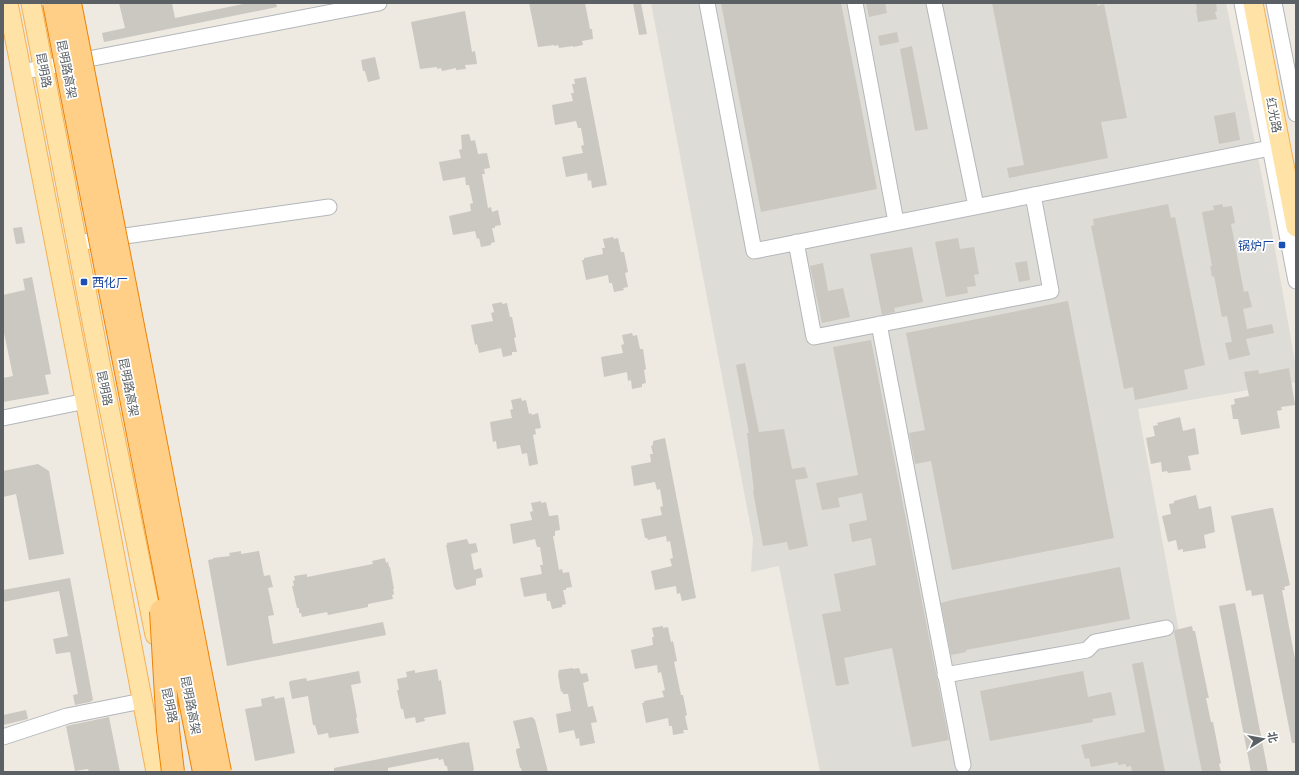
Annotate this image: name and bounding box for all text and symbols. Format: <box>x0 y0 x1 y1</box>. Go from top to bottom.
street label: 昆明路高架 <box>53 38 81 100</box>
street label: 昆明路 <box>32 51 56 89</box>
street label: 红光路 <box>1262 96 1286 134</box>
place label: 锅炉厂 <box>1238 237 1274 254</box>
marker: 锅炉厂 <box>1277 240 1287 250</box>
place label: 西化厂 <box>92 274 128 291</box>
marker: 西化厂 <box>79 277 89 287</box>
street label: 昆明路高架 <box>115 356 143 418</box>
street label: 昆明路 <box>93 369 117 407</box>
street label: 昆明路高架 <box>177 674 205 736</box>
street label: 昆明路 <box>158 686 182 724</box>
north arrow <box>1243 719 1283 759</box>
text: 北 <box>1265 730 1282 744</box>

